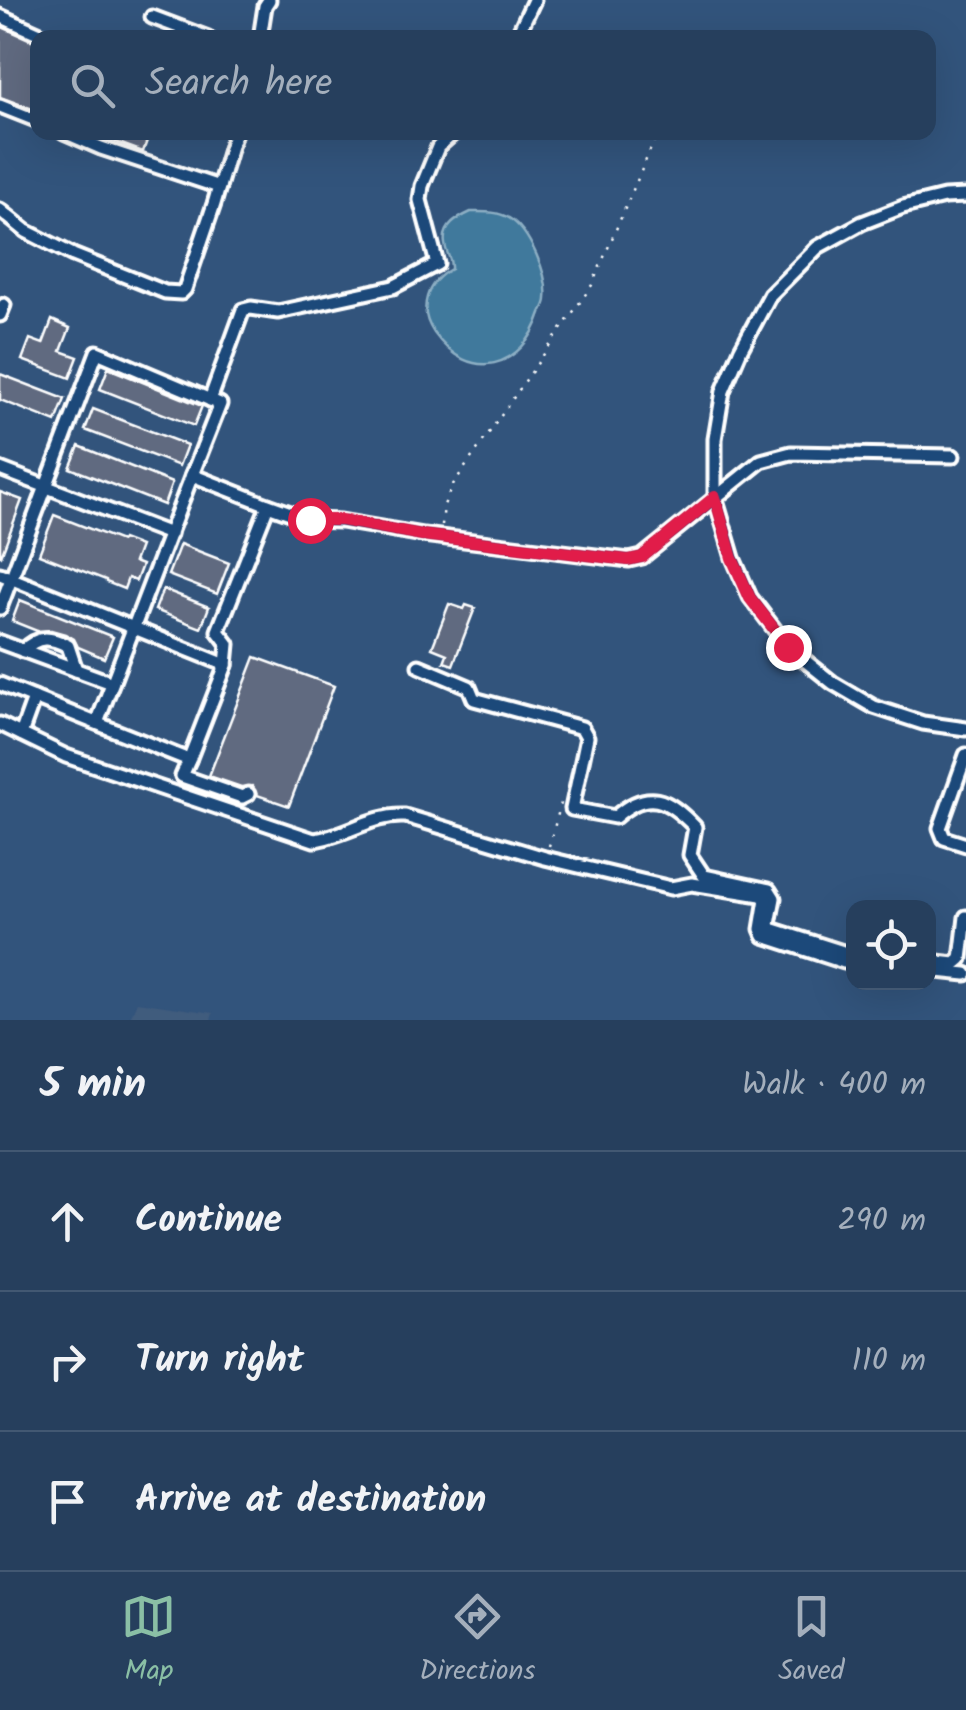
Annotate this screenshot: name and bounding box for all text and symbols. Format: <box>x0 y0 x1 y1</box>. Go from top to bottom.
search box <box>30 30 936 140</box>
text: Search here <box>145 55 332 115</box>
icon: search <box>65 58 120 113</box>
route start <box>288 498 334 544</box>
route end <box>766 625 812 671</box>
map controls <box>846 900 936 990</box>
button: locate <box>846 900 936 990</box>
text: 5 min <box>40 1052 146 1119</box>
text: Walk · 400 m <box>742 1060 926 1111</box>
text: Continue <box>135 1191 282 1251</box>
icon: ahead <box>40 1194 95 1249</box>
text: 290 m <box>837 1196 926 1247</box>
text: Turn right <box>135 1331 304 1391</box>
icon: right <box>40 1334 95 1389</box>
text: 110 m <box>852 1336 926 1387</box>
text: Arrive at destination <box>135 1471 486 1531</box>
icon: arrive <box>40 1474 95 1529</box>
tab: Map <box>121 1589 176 1694</box>
tab: Directions <box>419 1589 535 1694</box>
tab: Saved <box>778 1589 845 1694</box>

